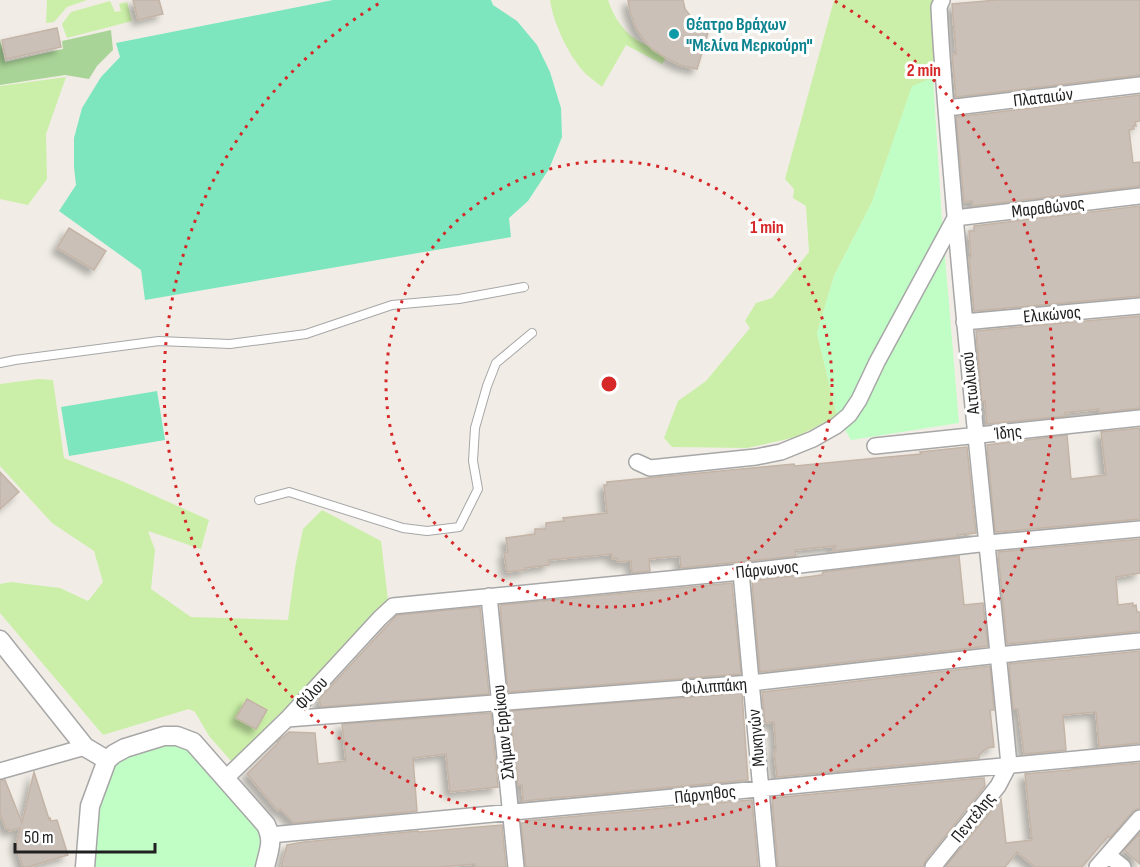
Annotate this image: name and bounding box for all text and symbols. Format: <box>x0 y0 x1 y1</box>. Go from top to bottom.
place label: Θέατρο Βράχων "Μελίνα Μερκούρη" <box>686 14 813 56</box>
marker: Θέατρο Βράχων "Μελίνα Μερκούρη" <box>667 27 681 41</box>
text: 2 min <box>907 60 941 81</box>
street label: Πλαταιών <box>1012 83 1074 112</box>
street label: Μαραθώνος <box>1010 193 1086 222</box>
text: 1 min <box>750 217 784 238</box>
street label: Ελικώνος <box>1022 302 1082 327</box>
street label: Αιτωλικού <box>957 351 984 416</box>
centre of rings <box>599 374 619 394</box>
street label: Ίδης <box>992 421 1023 444</box>
street label: Πάρνωνος <box>734 556 800 583</box>
street label: Φίλου <box>291 672 332 714</box>
street label: Φιλιππάκη <box>680 674 748 699</box>
street label: Σλήμαν Ερρίκου <box>488 684 519 780</box>
street label: Μυκηνών <box>744 708 769 768</box>
street label: Πάρνηθος <box>673 781 737 808</box>
street label: Πεντέλης <box>947 788 1000 847</box>
scale bar <box>15 816 154 854</box>
text: 50 m <box>24 827 54 848</box>

